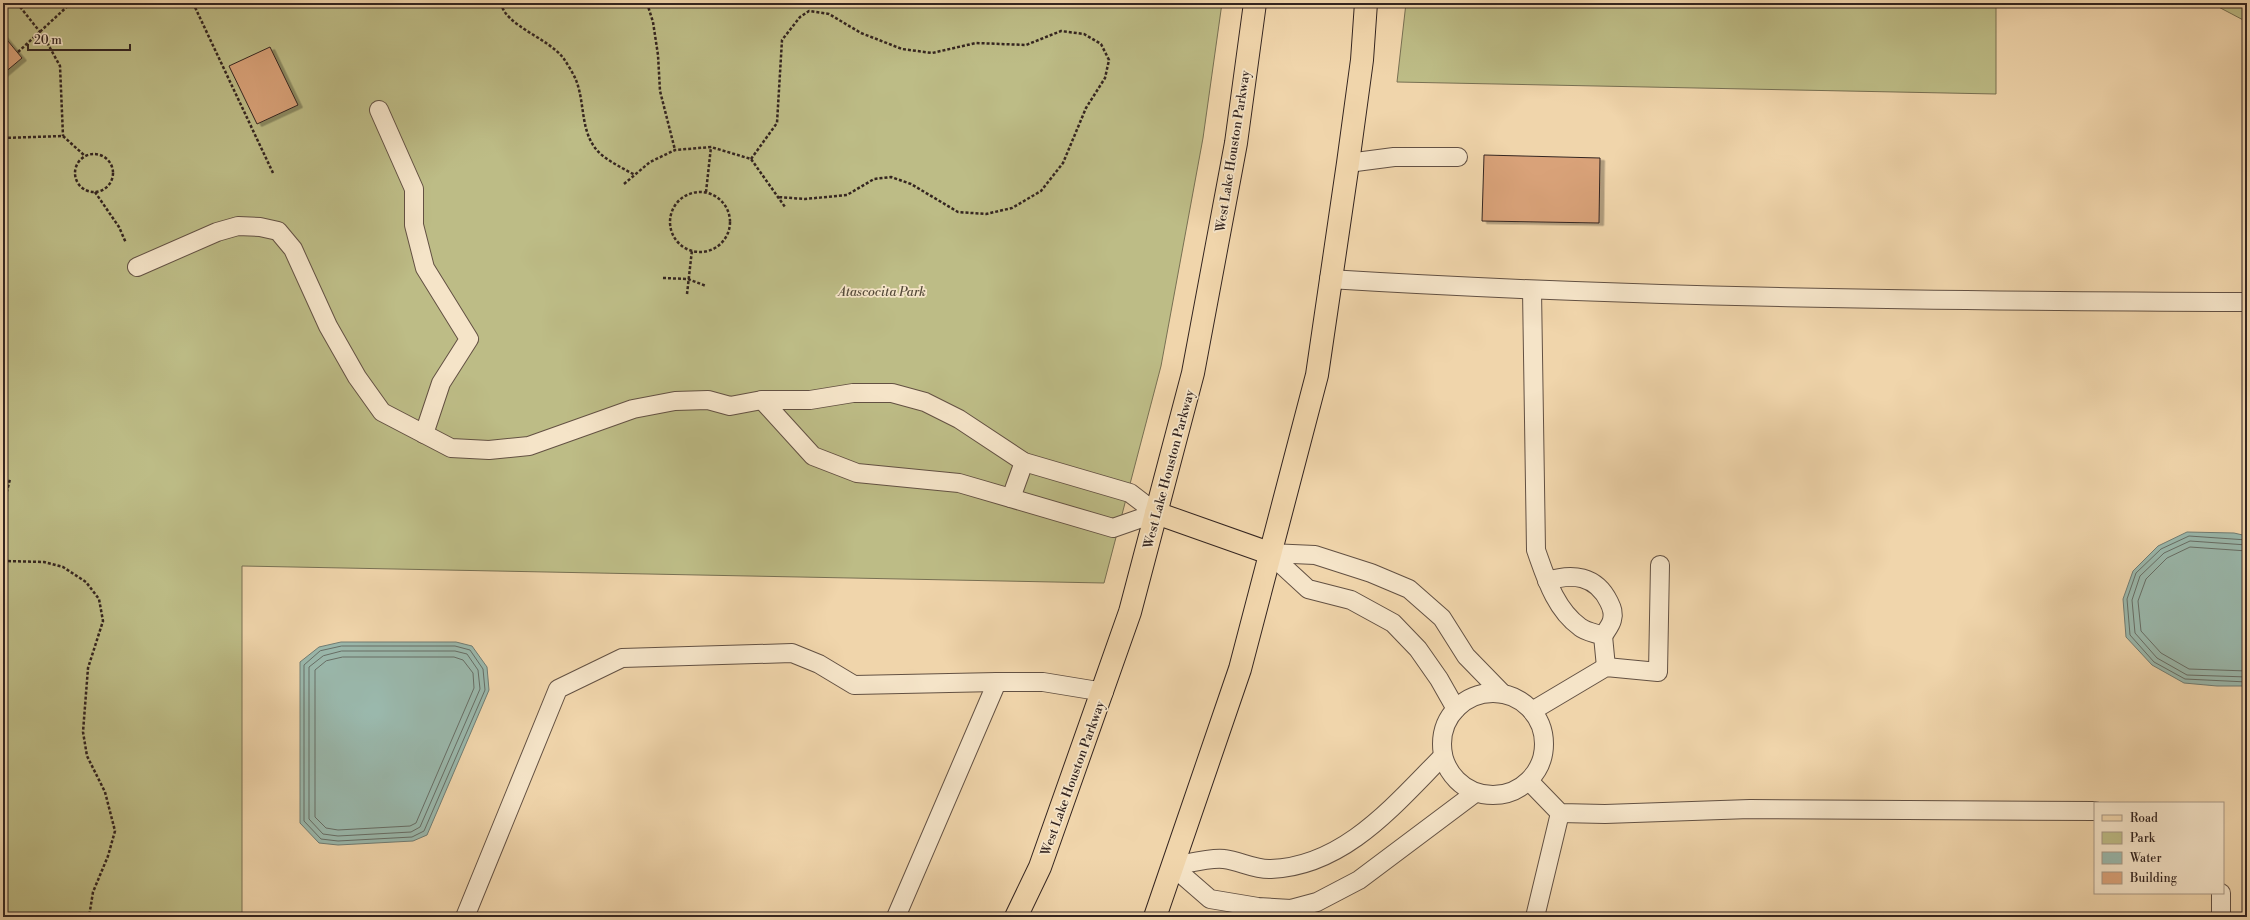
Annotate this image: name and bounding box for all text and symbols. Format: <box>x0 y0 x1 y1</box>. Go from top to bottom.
scale bar <box>28 26 130 52</box>
text: 20 m <box>34 33 62 48</box>
street label: West Lake Houston Parkway <box>1212 68 1254 234</box>
park label: Atascocita Park <box>836 284 926 300</box>
street label: West Lake Houston Parkway <box>1140 387 1198 551</box>
street label: West Lake Houston Parkway <box>1037 698 1109 859</box>
legend <box>2094 802 2224 894</box>
text: Road <box>2130 811 2158 826</box>
text: Park <box>2130 831 2156 846</box>
text: Water <box>2129 851 2162 866</box>
text: Building <box>2129 871 2178 886</box>

